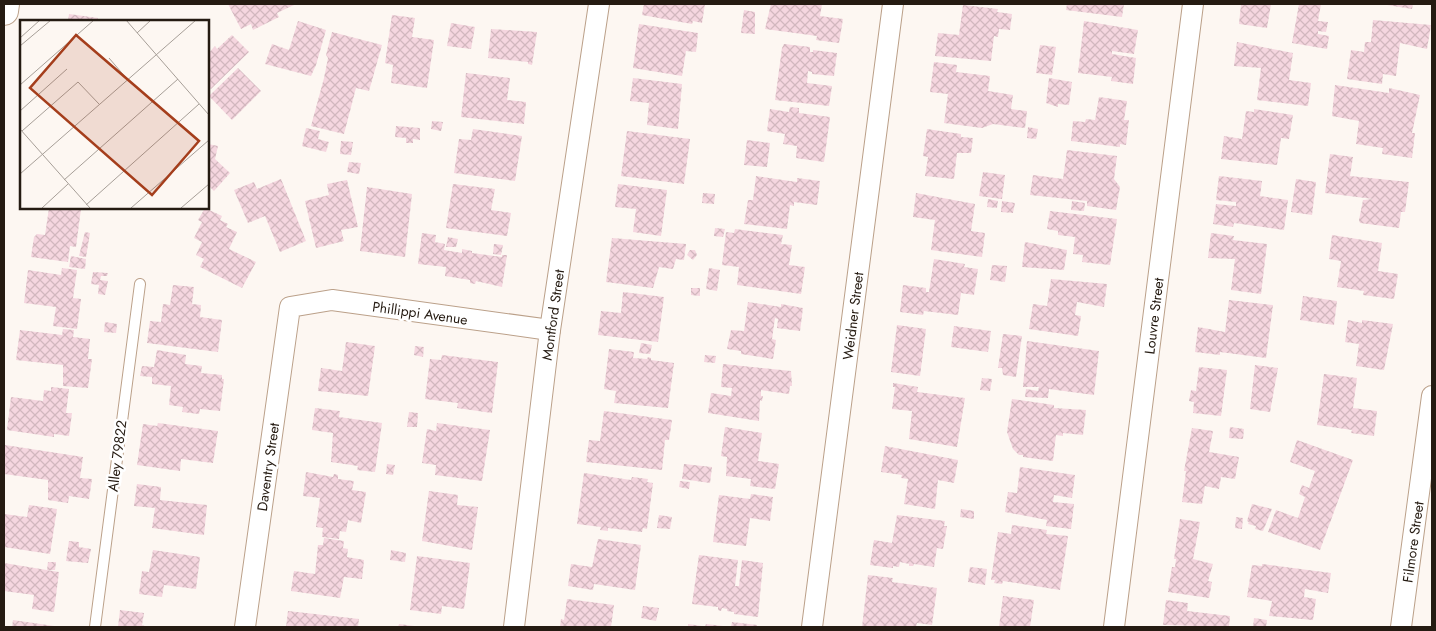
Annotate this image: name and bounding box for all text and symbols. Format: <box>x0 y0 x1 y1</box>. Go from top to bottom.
inset map <box>20 20 209 209</box>
street label: Montford Street <box>537 268 569 362</box>
street label: Weidner Street <box>838 270 868 361</box>
street label: Louvre Street <box>1139 276 1169 355</box>
street label: Phillippi Avenue <box>371 296 469 330</box>
street label: Alley 79822 <box>103 419 131 493</box>
street label: Daventry Street <box>252 421 284 512</box>
street label: Filmore Street <box>1397 499 1429 584</box>

